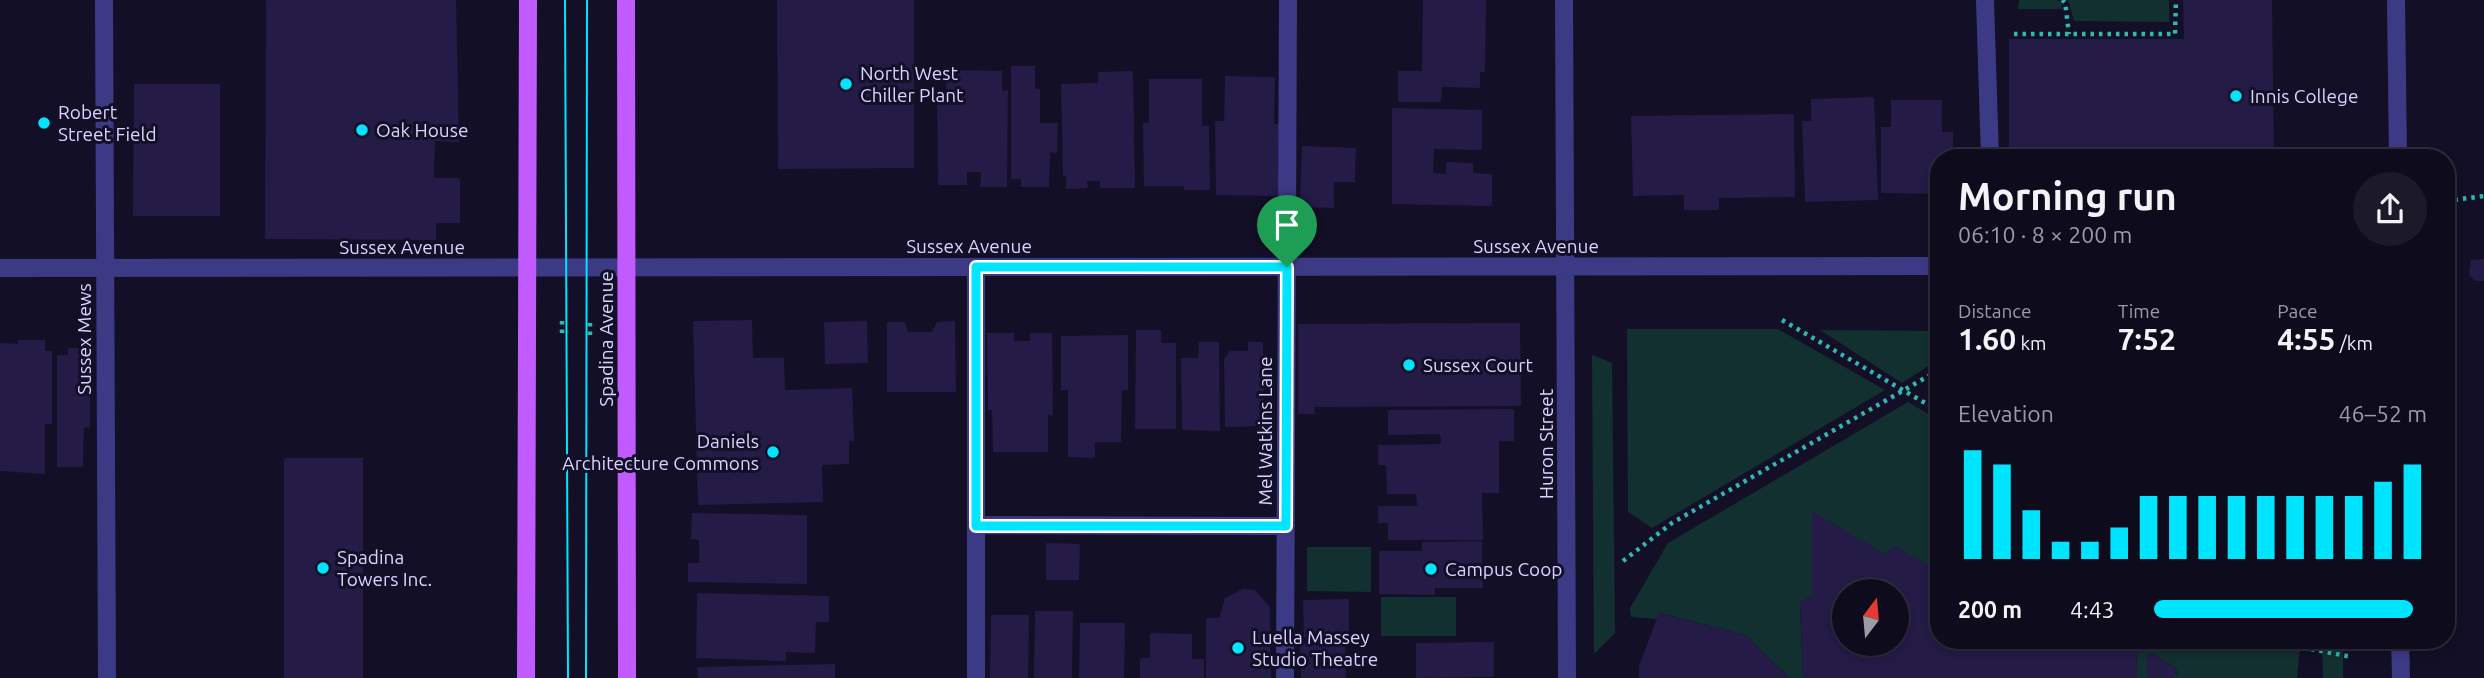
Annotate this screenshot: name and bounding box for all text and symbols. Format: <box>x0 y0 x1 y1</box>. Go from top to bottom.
place label: North West Chiller Plant <box>860 62 964 106</box>
marker: North West Chiller Plant <box>838 76 854 92</box>
place label: Innis College <box>2250 85 2358 107</box>
marker: Innis College <box>2228 88 2244 104</box>
place label: Robert Street Field <box>58 101 157 145</box>
marker: Robert Street Field <box>36 115 52 131</box>
place label: Oak House <box>376 119 468 141</box>
marker: Oak House <box>354 122 370 138</box>
button: share <box>2353 172 2427 246</box>
text: Morning run <box>1958 175 2177 217</box>
pin <box>1257 195 1317 267</box>
icon: arrive <box>1268 206 1306 244</box>
text: 06:10 · 8 × 200 m <box>1958 222 2132 247</box>
street label: Sussex Avenue <box>906 235 1032 257</box>
street label: Sussex Avenue <box>1473 235 1599 257</box>
street label: Sussex Avenue <box>339 236 465 258</box>
street label: Spadina Avenue <box>595 271 617 407</box>
street label: Sussex Mews <box>73 283 95 395</box>
text: Distance <box>1958 300 2032 322</box>
text: Time <box>2118 300 2160 322</box>
text: Pace <box>2277 300 2318 322</box>
text: 1.60 <box>1958 322 2016 356</box>
text: 7:52 <box>2118 322 2176 356</box>
text: 4:55 <box>2277 322 2335 356</box>
text: km <box>2016 332 2046 354</box>
text: /km <box>2335 332 2373 354</box>
place label: Sussex Court <box>1423 354 1534 376</box>
street label: Mel Watkins Lane <box>1254 356 1276 506</box>
marker: Sussex Court <box>1401 357 1417 373</box>
street label: Huron Street <box>1535 388 1557 499</box>
text: Elevation <box>1958 401 2054 426</box>
text: 46–52 m <box>2339 401 2427 426</box>
place label: Daniels Architecture Commons <box>562 430 759 474</box>
marker: Daniels Architecture Commons <box>765 444 781 460</box>
place label: Spadina Towers Inc. <box>337 546 432 590</box>
place label: Campus Coop <box>1445 558 1562 580</box>
marker: Spadina Towers Inc. <box>315 560 331 576</box>
marker: Campus Coop <box>1423 561 1439 577</box>
north arrow <box>1832 579 1909 656</box>
map controls <box>1832 579 1909 656</box>
text: 200 m <box>1958 597 2022 622</box>
text: 4:43 <box>2070 597 2115 622</box>
place label: Luella Massey Studio Theatre <box>1252 626 1378 670</box>
marker: Luella Massey Studio Theatre <box>1230 640 1246 656</box>

